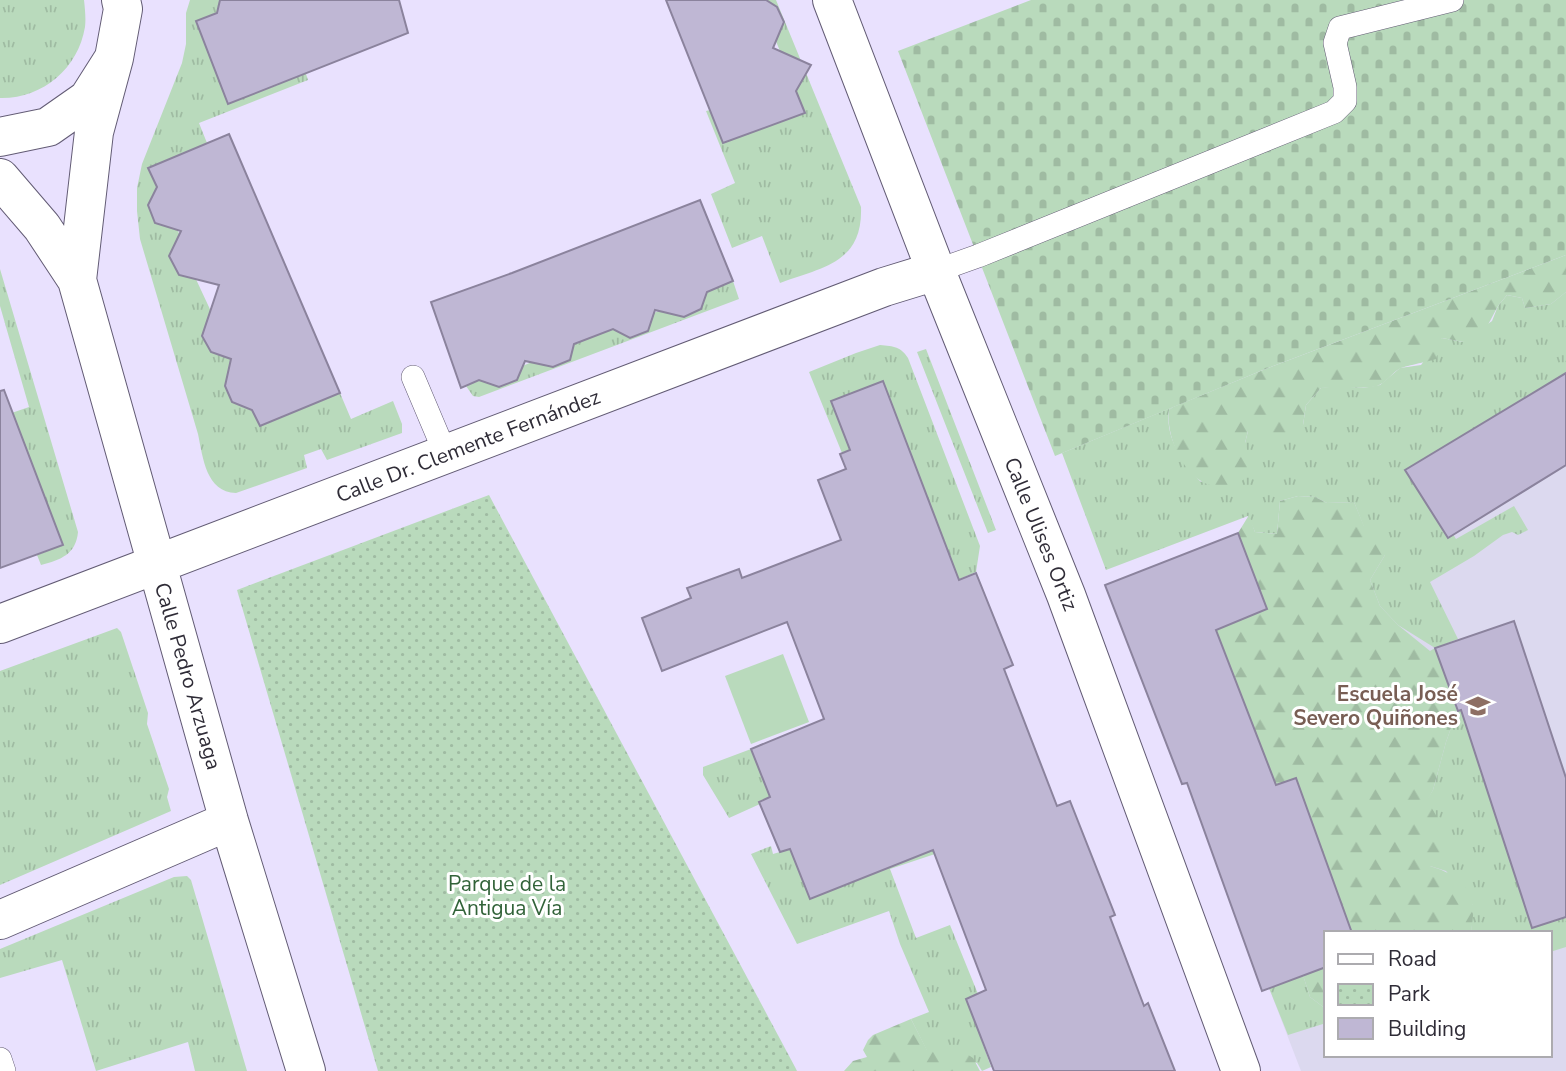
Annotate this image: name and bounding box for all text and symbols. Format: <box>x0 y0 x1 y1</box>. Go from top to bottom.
street label: Calle Dr. Clemente Fernández <box>332 383 604 509</box>
street label: Calle Ulises Ortiz <box>997 453 1085 615</box>
street label: Calle Pedro Arzuaga <box>148 579 228 773</box>
place label: Escuela José Severo Quiñones <box>1293 680 1458 732</box>
school or university icon: Escuela José Severo Quiñones <box>1464 692 1492 720</box>
park label: Parque de la Antigua Vía <box>448 870 566 922</box>
legend <box>1324 931 1552 1057</box>
text: Road <box>1388 945 1437 973</box>
text: Park <box>1388 980 1430 1008</box>
text: Building <box>1388 1015 1466 1043</box>

